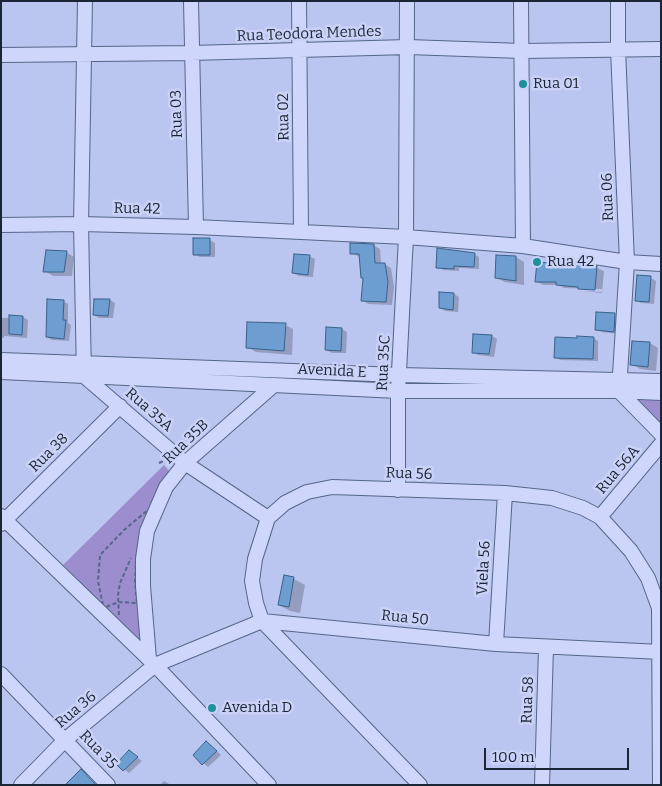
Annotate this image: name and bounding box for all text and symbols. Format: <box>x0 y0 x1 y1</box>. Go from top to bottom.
street label: Rua Teodora Mendes <box>236 22 382 46</box>
place label: Rua 01 <box>533 75 579 93</box>
marker: Rua 01 <box>517 78 529 90</box>
street label: Rua 03 <box>167 90 187 138</box>
street label: Rua 02 <box>275 93 293 141</box>
street label: Rua 06 <box>598 172 618 222</box>
street label: Rua 42 <box>113 200 161 218</box>
place label: Rua 42 <box>547 253 594 271</box>
marker: Rua 42 <box>531 256 543 268</box>
street label: Rua 35C <box>374 334 394 392</box>
street label: Avenida E <box>297 360 367 382</box>
street label: Rua 35A <box>121 384 177 436</box>
street label: Rua 35B <box>159 416 213 468</box>
street label: Rua 38 <box>26 430 72 476</box>
street label: Rua 56A <box>593 442 643 498</box>
street label: Rua 56 <box>385 464 433 484</box>
street label: Viela 56 <box>474 540 494 596</box>
street label: Rua 50 <box>380 607 430 629</box>
street label: Rua 58 <box>518 676 538 724</box>
street label: Rua 36 <box>52 688 100 732</box>
place label: Avenida D <box>222 699 292 717</box>
marker: Avenida D <box>206 702 218 714</box>
street label: Rua 35 <box>75 727 121 773</box>
scale bar <box>487 738 632 770</box>
text: 100 m <box>492 748 535 766</box>

